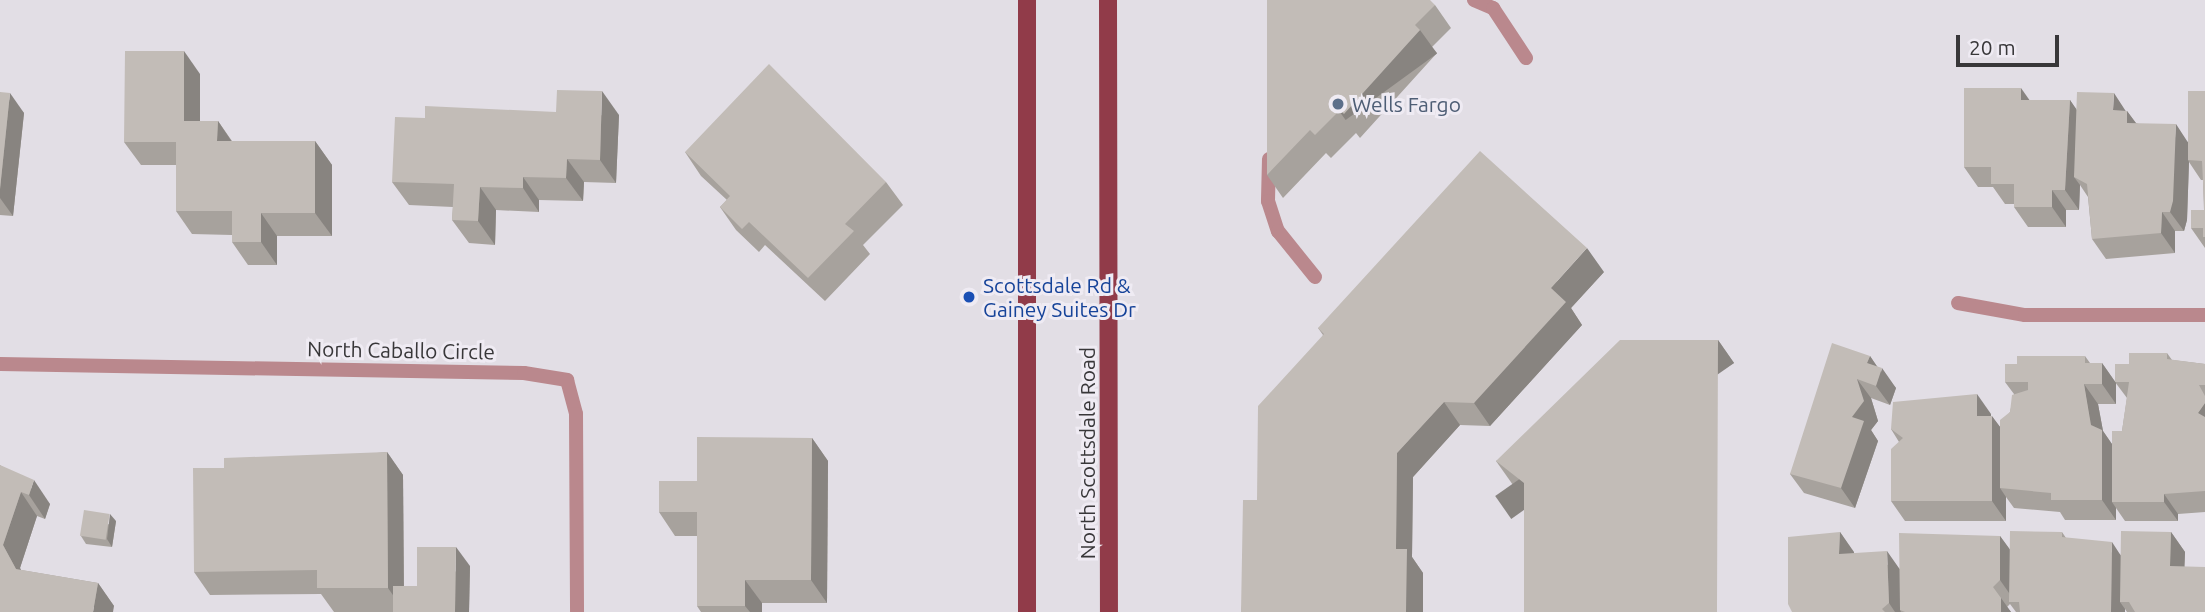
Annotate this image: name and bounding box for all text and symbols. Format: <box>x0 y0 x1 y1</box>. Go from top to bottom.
scale bar <box>1960 21 2063 65</box>
text: 20 m <box>1969 35 2016 59</box>
place label: Wells Fargo <box>1352 91 1461 117</box>
marker: Wells Fargo <box>1330 96 1346 112</box>
place label: Scottsdale Rd & Gainey Suites Dr <box>983 272 1136 322</box>
marker: Scottsdale Rd & Gainey Suites Dr <box>961 289 977 305</box>
street label: North Caballo Circle <box>307 336 495 364</box>
street label: North Scottsdale Road <box>1074 347 1100 559</box>

